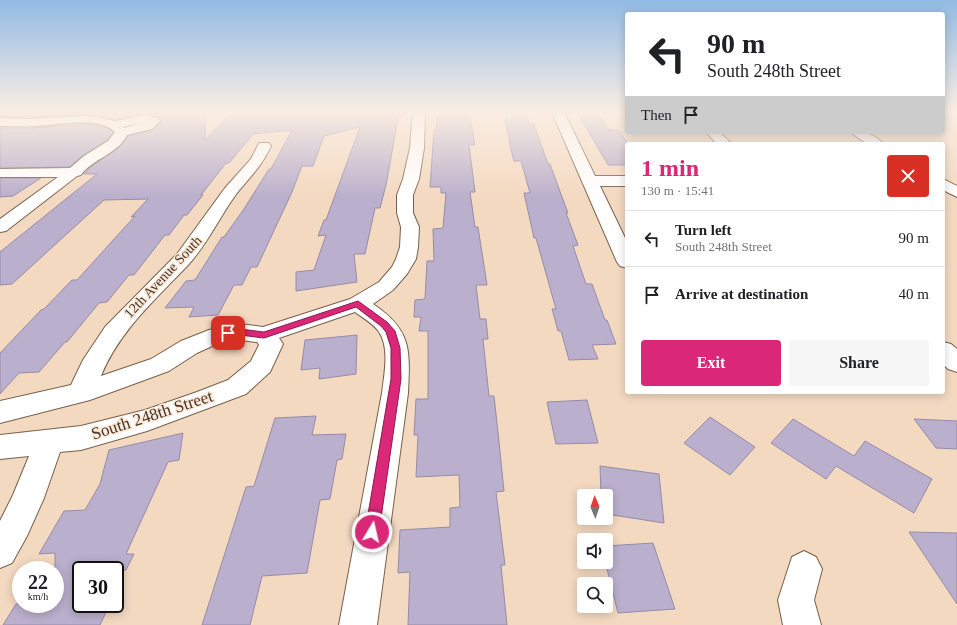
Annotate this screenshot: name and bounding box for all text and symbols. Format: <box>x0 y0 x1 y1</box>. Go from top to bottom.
icon: left <box>641 28 693 80</box>
text: 90 m <box>707 28 765 59</box>
text: South 248th Street <box>707 61 841 81</box>
icon: arrive <box>680 104 702 126</box>
text: Then <box>641 107 672 123</box>
text: 1 min <box>641 155 699 181</box>
button: close <box>887 155 929 197</box>
text: 130 m · 15:41 <box>641 183 714 198</box>
text: Turn left <box>675 222 732 238</box>
icon: left <box>641 228 663 250</box>
text: 90 m <box>899 230 929 246</box>
street label: 12th Avenue South <box>121 233 205 321</box>
text: South 248th Street <box>675 239 772 254</box>
icon: arrive <box>641 284 663 306</box>
text: Arrive at destination <box>675 286 808 302</box>
text: 40 m <box>899 286 929 302</box>
pin <box>211 316 245 350</box>
icon: arrive <box>217 322 239 344</box>
button: Exit <box>641 340 781 386</box>
button: Share <box>789 340 929 386</box>
street label: South 248th Street <box>89 386 215 444</box>
north arrow <box>577 489 613 525</box>
map controls <box>577 489 613 613</box>
position arrow <box>351 511 393 553</box>
button: sound <box>577 533 613 569</box>
speed limit sign: 30 <box>72 561 124 613</box>
text: 22 <box>28 571 48 593</box>
button: search <box>577 577 613 613</box>
text: km/h <box>28 591 48 602</box>

